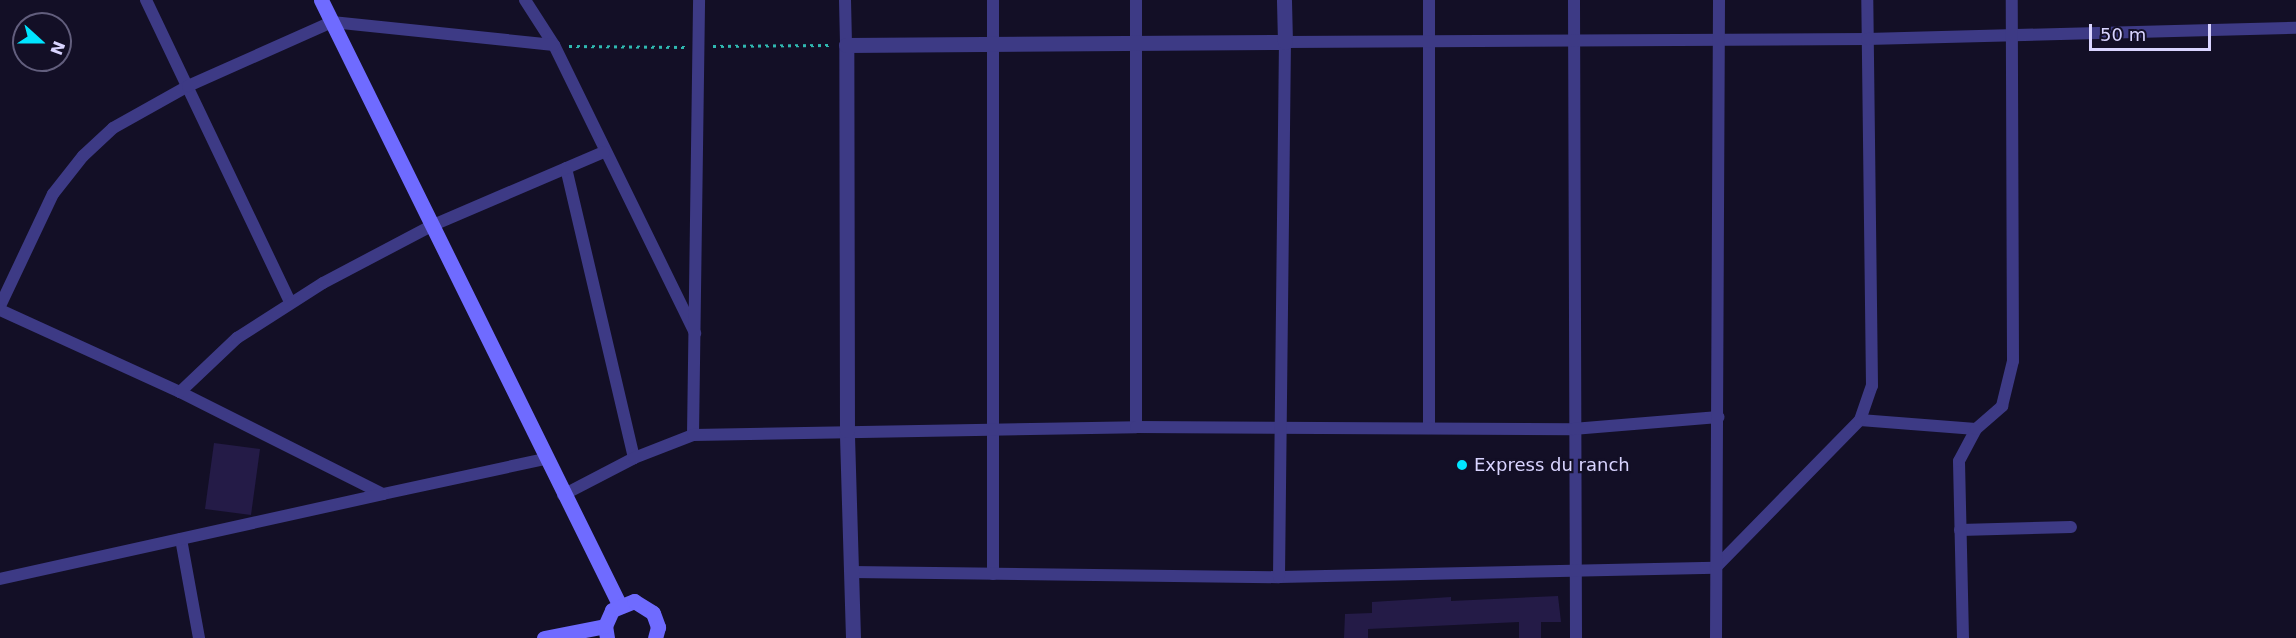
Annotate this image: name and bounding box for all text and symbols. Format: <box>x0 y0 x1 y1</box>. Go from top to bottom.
north arrow <box>12 12 72 72</box>
scale bar <box>2092 12 2214 50</box>
text: 50 m <box>2100 24 2146 45</box>
text: N <box>46 38 69 58</box>
place label: Express du ranch <box>1474 454 1630 476</box>
marker: Express du ranch <box>1455 458 1469 472</box>

